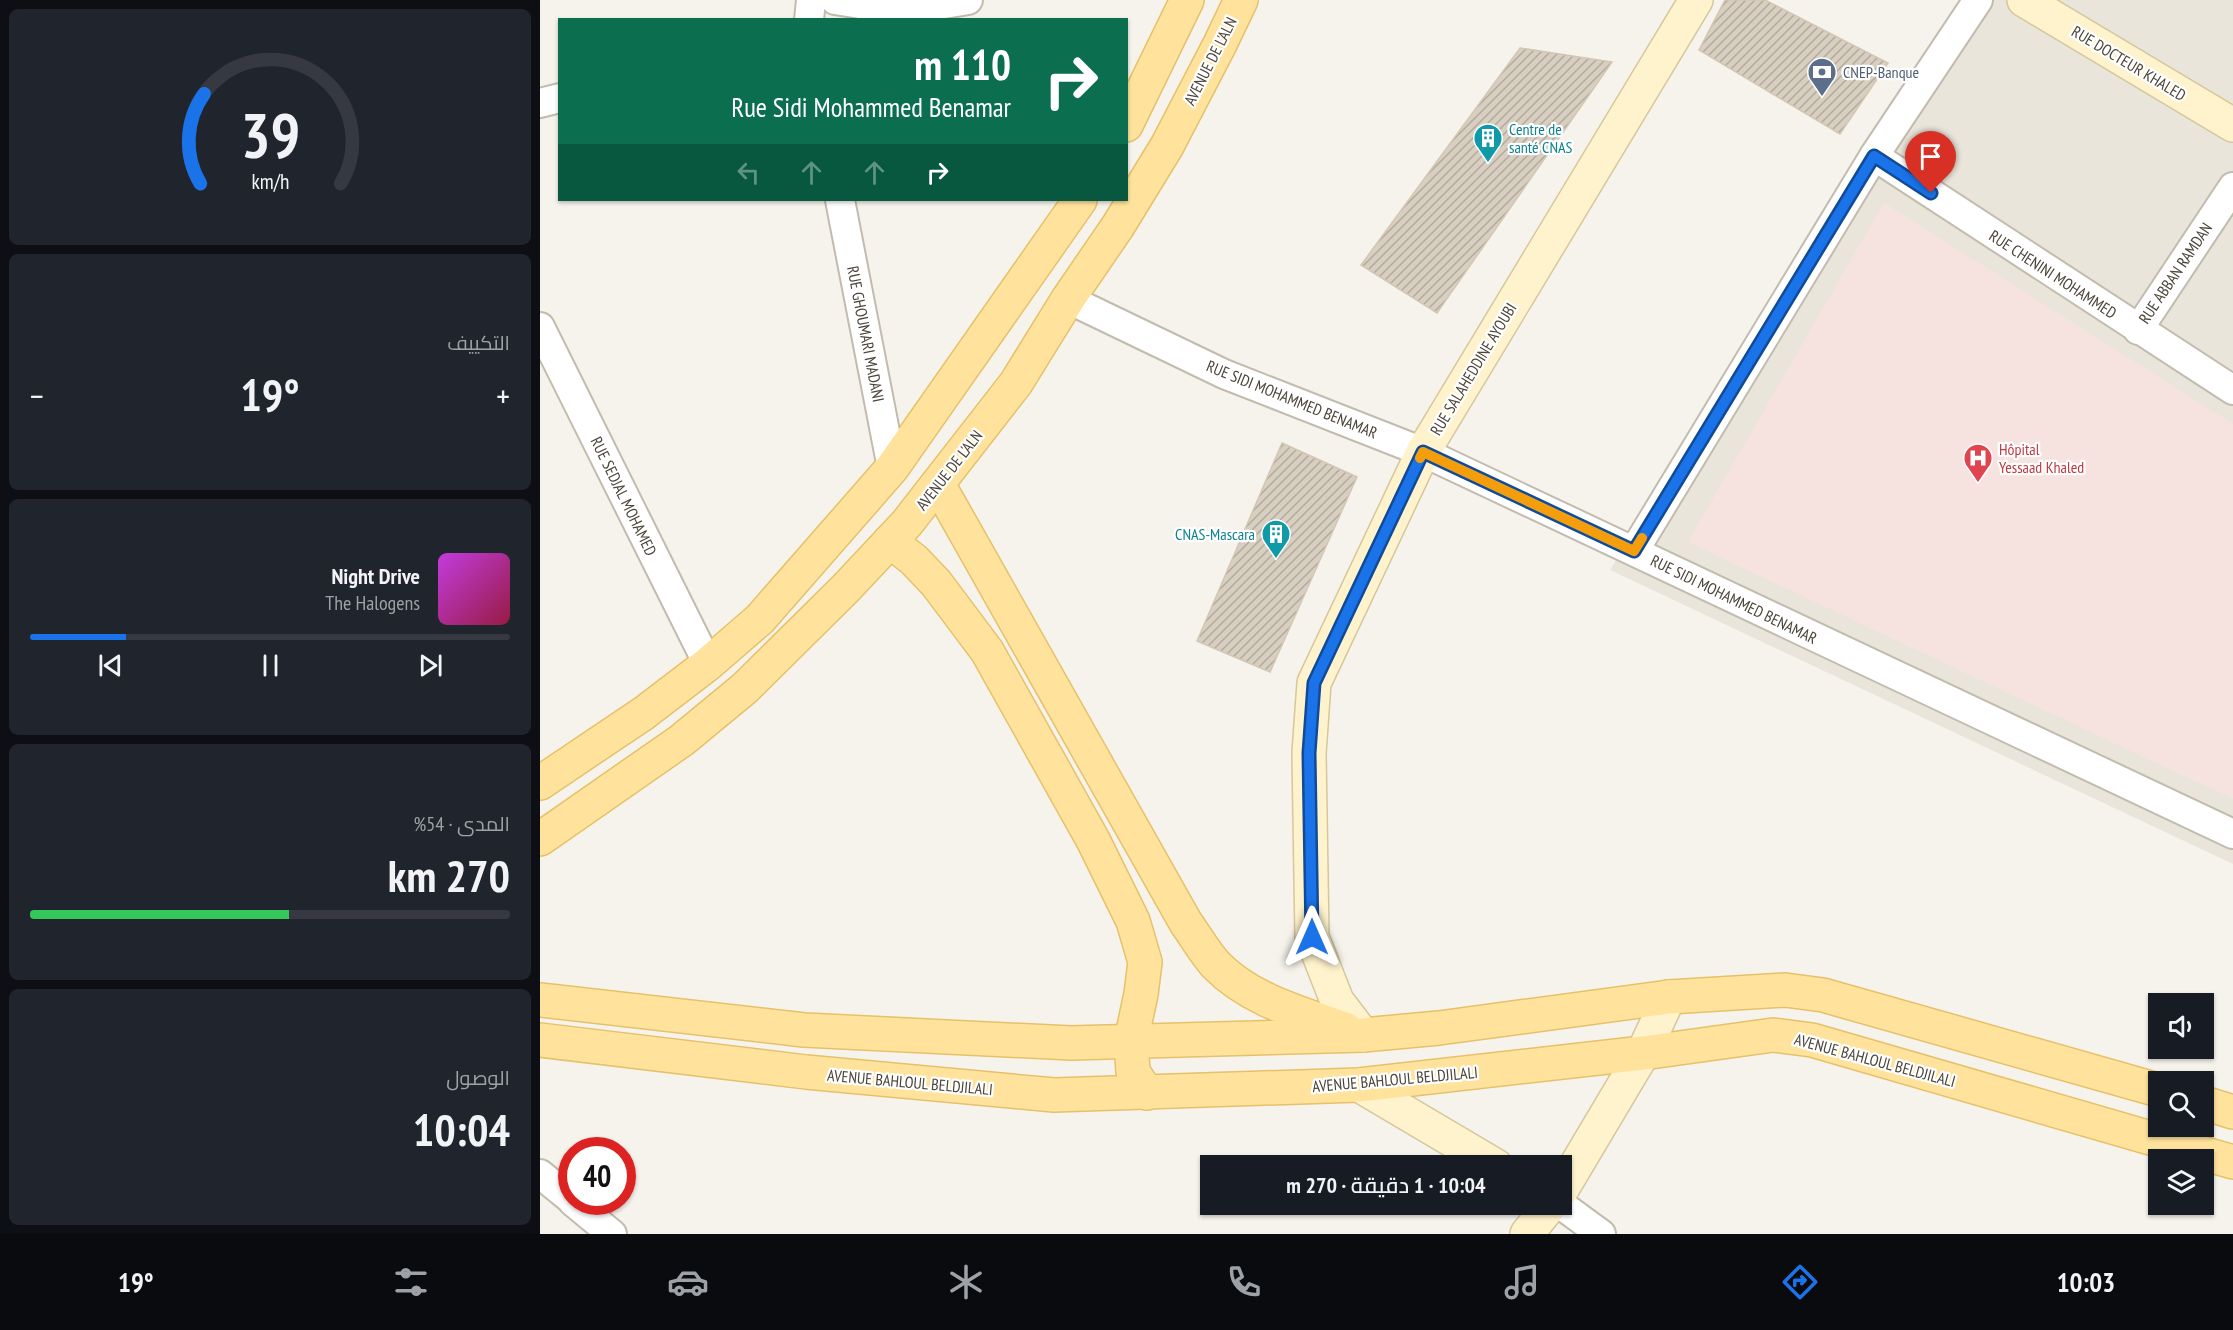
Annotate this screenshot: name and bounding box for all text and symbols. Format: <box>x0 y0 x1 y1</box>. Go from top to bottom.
street label: AVENUE DE L'ALN <box>1179 14 1241 108</box>
street label: RUE DOCTEUR KHALED <box>2068 21 2190 105</box>
text: 110 m <box>914 37 1011 92</box>
icon: right <box>1032 42 1110 120</box>
bank icon: CNEP-Banque <box>1806 56 1838 98</box>
place label: CNEP-Banque <box>1843 62 1919 82</box>
text: Rue Sidi Mohammed Benamar <box>731 90 1011 124</box>
text: 39 <box>240 94 300 175</box>
place label: Centre de santé CNAS <box>1509 119 1573 157</box>
building icon: Centre de santé CNAS <box>1472 122 1504 164</box>
pin <box>1905 131 1956 193</box>
icon: arrive <box>1914 140 1947 173</box>
icon: left <box>732 156 765 189</box>
icon: ahead <box>795 156 828 189</box>
icon: ahead <box>858 156 891 189</box>
icon: right <box>921 156 954 189</box>
text: km/h <box>251 167 289 195</box>
street label: RUE ABBAN RAMDAN <box>2134 219 2216 327</box>
street label: RUE CHENINI MOHAMMED <box>1986 225 2120 323</box>
street label: RUE GHOUMARI MADANI <box>843 264 889 404</box>
street label: RUE SALAHEDDINE AYOUBI <box>1426 299 1520 439</box>
text: التكييف <box>447 330 510 356</box>
street label: RUE SIDI MOHAMMED BENAMAR <box>1204 356 1381 443</box>
text: 19° <box>240 365 300 423</box>
text: − <box>30 374 44 417</box>
text: + <box>496 374 510 417</box>
street label: AVENUE DE L'ALN <box>912 426 986 514</box>
street label: RUE SEDJAL MOHAMED <box>587 433 661 559</box>
place label: Hôpital Yessaad Khaled <box>1999 439 2084 477</box>
hospital icon: Hôpital Yessaad Khaled <box>1962 442 1994 484</box>
building icon: CNAS-Mascara <box>1260 518 1292 560</box>
place label: CNAS-Mascara <box>1175 524 1255 544</box>
street label: RUE SIDI MOHAMMED BENAMAR <box>1648 550 1821 648</box>
text: Night Drive <box>331 562 420 590</box>
text: The Halogens <box>325 590 420 616</box>
icon: previous <box>94 649 127 682</box>
icon: pause <box>254 649 287 682</box>
icon: next <box>414 649 447 682</box>
text: المدى · 54% <box>414 811 510 837</box>
text: 270 km <box>388 846 510 904</box>
position arrow <box>1280 905 1344 969</box>
map controls <box>2148 993 2214 1215</box>
button: sound <box>2148 993 2214 1059</box>
street label: AVENUE BAHLOUL BELDJILALI <box>1792 1029 1958 1091</box>
street label: AVENUE BAHLOUL BELDJILALI <box>1311 1062 1479 1096</box>
text: الوصول <box>446 1065 510 1091</box>
street label: AVENUE BAHLOUL BELDJILALI <box>826 1065 994 1099</box>
button: search <box>2148 1071 2214 1137</box>
text: 10:04 <box>413 1100 510 1158</box>
speed limit sign: 40 <box>558 1137 636 1215</box>
button: layers <box>2148 1149 2214 1215</box>
text: 10:04 · 1 دقيقة · 270 m <box>1286 1171 1486 1199</box>
icon: filters <box>390 1261 432 1303</box>
icon: car <box>667 1261 709 1303</box>
icon: climate <box>945 1261 987 1303</box>
icon: phone <box>1223 1261 1265 1303</box>
icon: music <box>1501 1261 1543 1303</box>
icon: directions <box>1779 1261 1821 1303</box>
text: 19° <box>118 1265 154 1299</box>
text: 10:03 <box>2057 1265 2115 1299</box>

